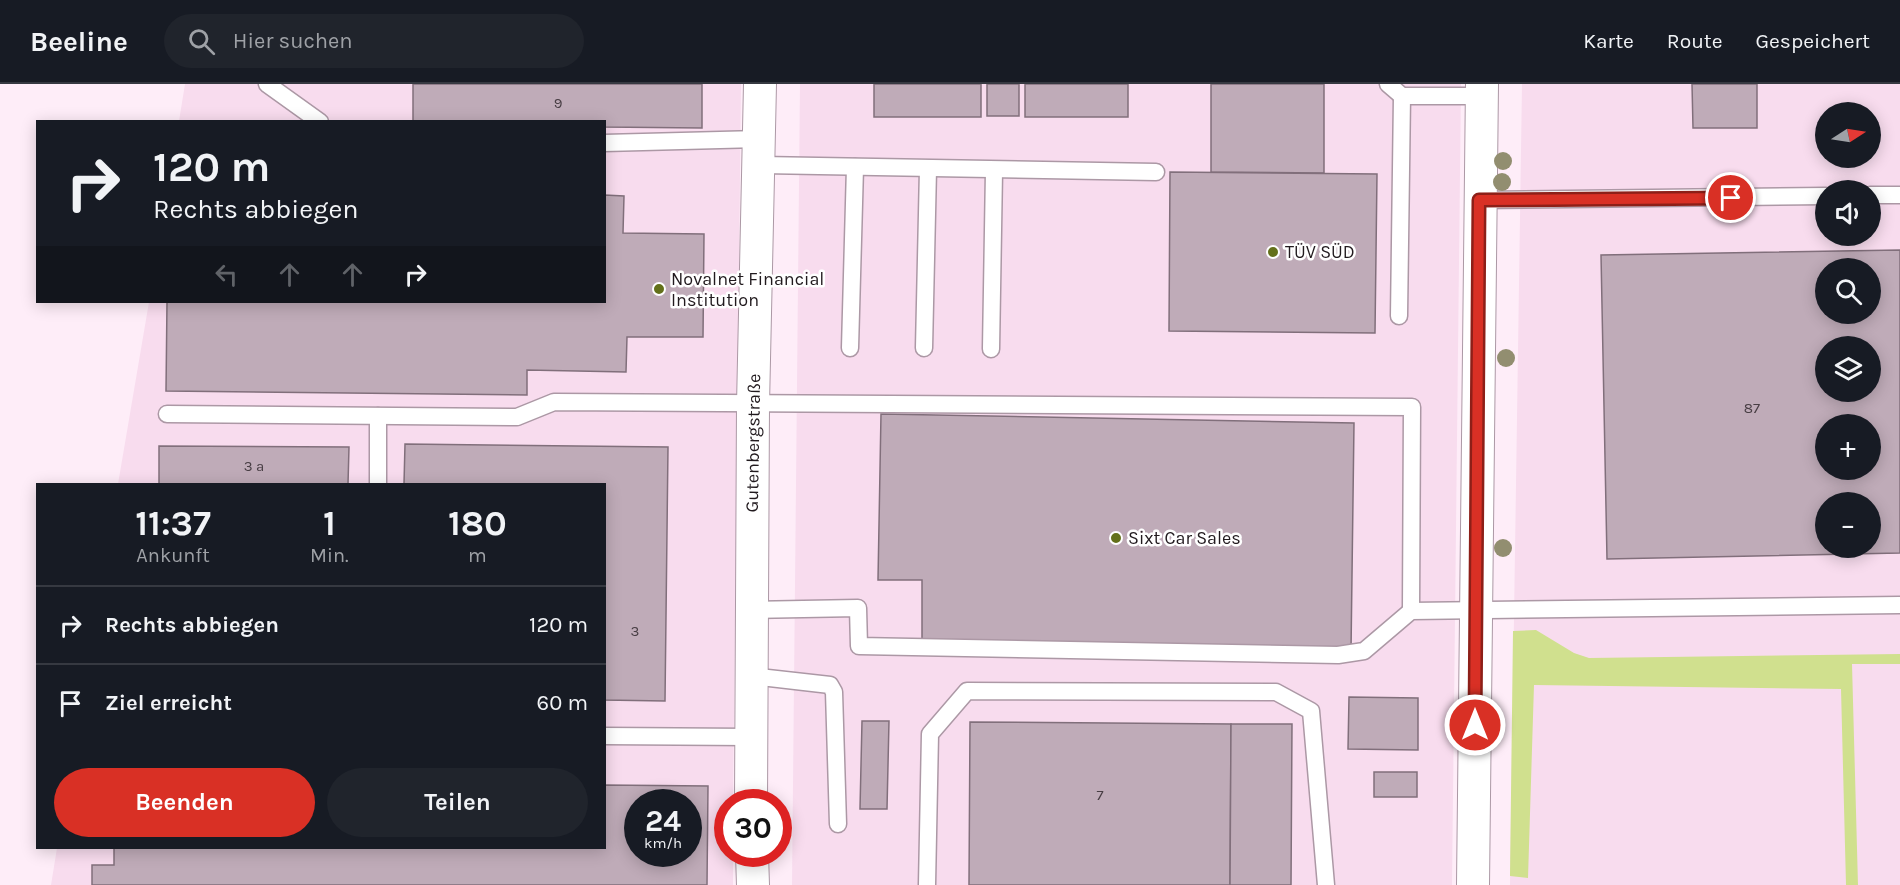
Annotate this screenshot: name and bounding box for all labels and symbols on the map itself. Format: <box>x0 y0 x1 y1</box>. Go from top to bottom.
house number: 9 <box>554 94 562 112</box>
north arrow <box>1815 102 1881 168</box>
pin <box>1705 172 1756 223</box>
place label: TÜV SÜD <box>1285 241 1355 263</box>
marker: TÜV SÜD <box>1266 245 1280 259</box>
place label: Novalnet Financial Institution <box>671 268 824 311</box>
marker: Novalnet Financial Institution <box>652 282 666 296</box>
street label: Gutenbergstraße <box>741 374 765 512</box>
house number: 87 <box>1744 399 1760 417</box>
house number: 3 a <box>244 457 264 475</box>
place label: Sixt Car Sales <box>1128 527 1241 549</box>
marker: Sixt Car Sales <box>1109 531 1123 545</box>
house number: 3 <box>631 622 639 640</box>
position arrow <box>1443 693 1507 757</box>
house number: 7 <box>1096 786 1104 804</box>
speed limit sign: 30 <box>714 789 792 867</box>

